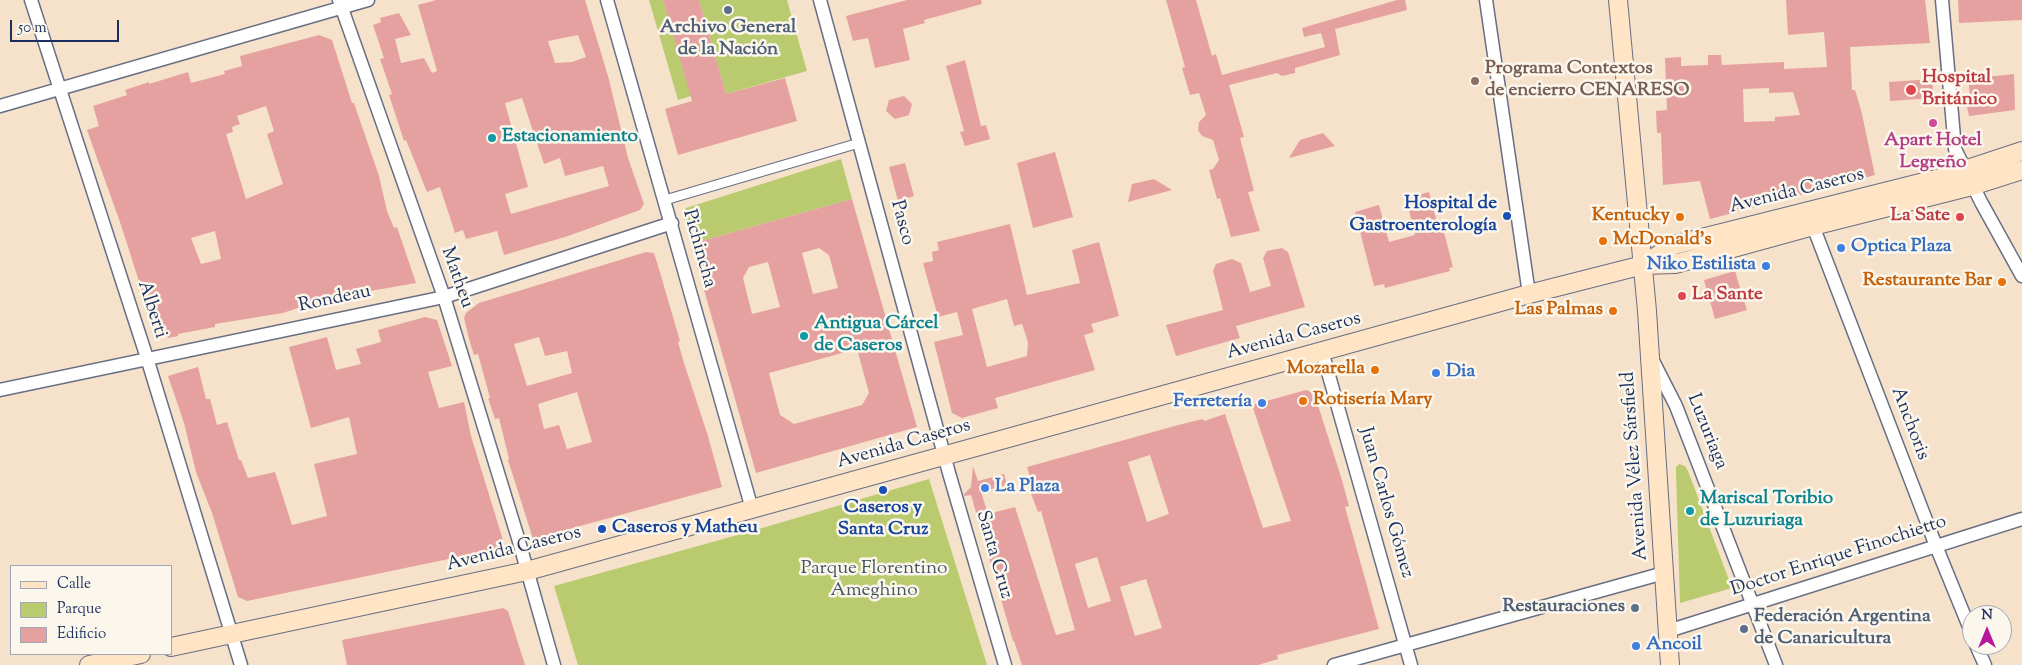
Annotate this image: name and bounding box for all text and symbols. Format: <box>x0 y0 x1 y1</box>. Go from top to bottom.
marker: Archivo General de la Nación <box>722 4 734 16</box>
scale bar <box>12 10 121 42</box>
text: 50 m <box>18 18 47 39</box>
place label: Archivo General de la Nación <box>660 18 796 62</box>
place label: Programa Contextos de encierro CENARESO <box>1485 59 1690 103</box>
place label: Hospital Británico <box>1922 68 1997 112</box>
marker: Programa Contextos de encierro CENARESO <box>1469 75 1481 87</box>
marker: Hospital Británico <box>1904 83 1918 97</box>
marker: Apart Hotel Legreño <box>1927 117 1939 129</box>
place label: Estacionamiento <box>502 127 638 149</box>
place label: Apart Hotel Legreño <box>1884 131 1982 175</box>
marker: Estacionamiento <box>486 132 498 144</box>
street label: Avenida Caseros <box>1727 164 1867 220</box>
place label: Hospital de Gastroenterología <box>1350 194 1497 238</box>
street label: Pasco <box>884 198 918 248</box>
place label: Kentucky <box>1592 206 1670 228</box>
place label: La Sate <box>1890 206 1950 228</box>
street label: Pichincha <box>676 207 720 291</box>
marker: Hospital de Gastroenterología <box>1501 210 1513 222</box>
marker: Kentucky <box>1674 211 1686 223</box>
marker: La Sate <box>1954 211 1966 223</box>
place label: McDonald's <box>1613 230 1712 252</box>
marker: McDonald's <box>1597 235 1609 247</box>
place label: Optica Plaza <box>1851 237 1952 259</box>
marker: Optica Plaza <box>1835 242 1847 254</box>
street label: Matheu <box>434 244 478 312</box>
place label: Niko Estilista <box>1647 255 1756 277</box>
marker: Niko Estilista <box>1760 260 1772 272</box>
place label: Restaurante Bar <box>1863 271 1992 293</box>
marker: Restaurante Bar <box>1996 276 2008 288</box>
street label: Alberti <box>131 278 171 342</box>
street label: Rondeau <box>297 281 373 319</box>
place label: La Sante <box>1692 285 1763 307</box>
marker: La Sante <box>1676 290 1688 302</box>
place label: Las Palmas <box>1515 300 1603 322</box>
marker: Las Palmas <box>1607 305 1619 317</box>
street label: Avenida Caseros <box>1224 308 1364 366</box>
place label: Antigua Cárcel de Caseros <box>814 314 939 358</box>
marker: Antigua Cárcel de Caseros <box>798 330 810 342</box>
place label: Mozarella <box>1287 359 1365 381</box>
place label: Dia <box>1446 362 1475 384</box>
marker: Mozarella <box>1369 364 1381 376</box>
marker: Dia <box>1430 367 1442 379</box>
street label: Avenida Vélez Sársfield <box>1618 371 1654 561</box>
street label: Anchoris <box>1885 384 1933 464</box>
place label: Rotisería Mary <box>1313 390 1432 412</box>
street label: Luzuriaga <box>1681 391 1731 473</box>
place label: Ferretería <box>1173 392 1252 414</box>
marker: Rotisería Mary <box>1297 395 1309 407</box>
marker: Ferretería <box>1256 397 1268 409</box>
street label: Avenida Caseros <box>835 415 973 475</box>
street label: Juan Carlos Gómez <box>1353 425 1417 581</box>
place label: La Plaza <box>995 477 1060 499</box>
marker: La Plaza <box>979 482 991 494</box>
marker: Caseros y Santa Cruz <box>877 484 889 496</box>
place label: Mariscal Toribio de Luzuriaga <box>1700 489 1833 533</box>
place label: Caseros y Santa Cruz <box>838 498 928 542</box>
marker: Mariscal Toribio de Luzuriaga <box>1684 505 1696 517</box>
street label: Santa Cruz <box>970 508 1016 602</box>
street label: Doctor Enrique Finochietto <box>1728 511 1950 603</box>
place label: Caseros y Matheu <box>612 518 758 540</box>
street label: Avenida Caseros <box>444 522 584 578</box>
marker: Caseros y Matheu <box>596 523 608 535</box>
park label: Parque Florentino Ameghino <box>801 559 947 603</box>
legend <box>10 565 172 655</box>
text: Calle <box>57 574 91 595</box>
place label: Restauraciones <box>1502 597 1625 619</box>
text: Parque <box>57 599 101 620</box>
marker: Restauraciones <box>1629 602 1641 614</box>
north arrow <box>1962 605 2012 655</box>
text: N <box>1981 606 1993 626</box>
place label: Federación Argentina de Canaricultura <box>1754 607 1931 651</box>
marker: Federación Argentina de Canaricultura <box>1738 623 1750 635</box>
text: Edificio <box>57 624 106 645</box>
place label: Ancoil <box>1646 635 1702 657</box>
marker: Ancoil <box>1630 640 1642 652</box>

